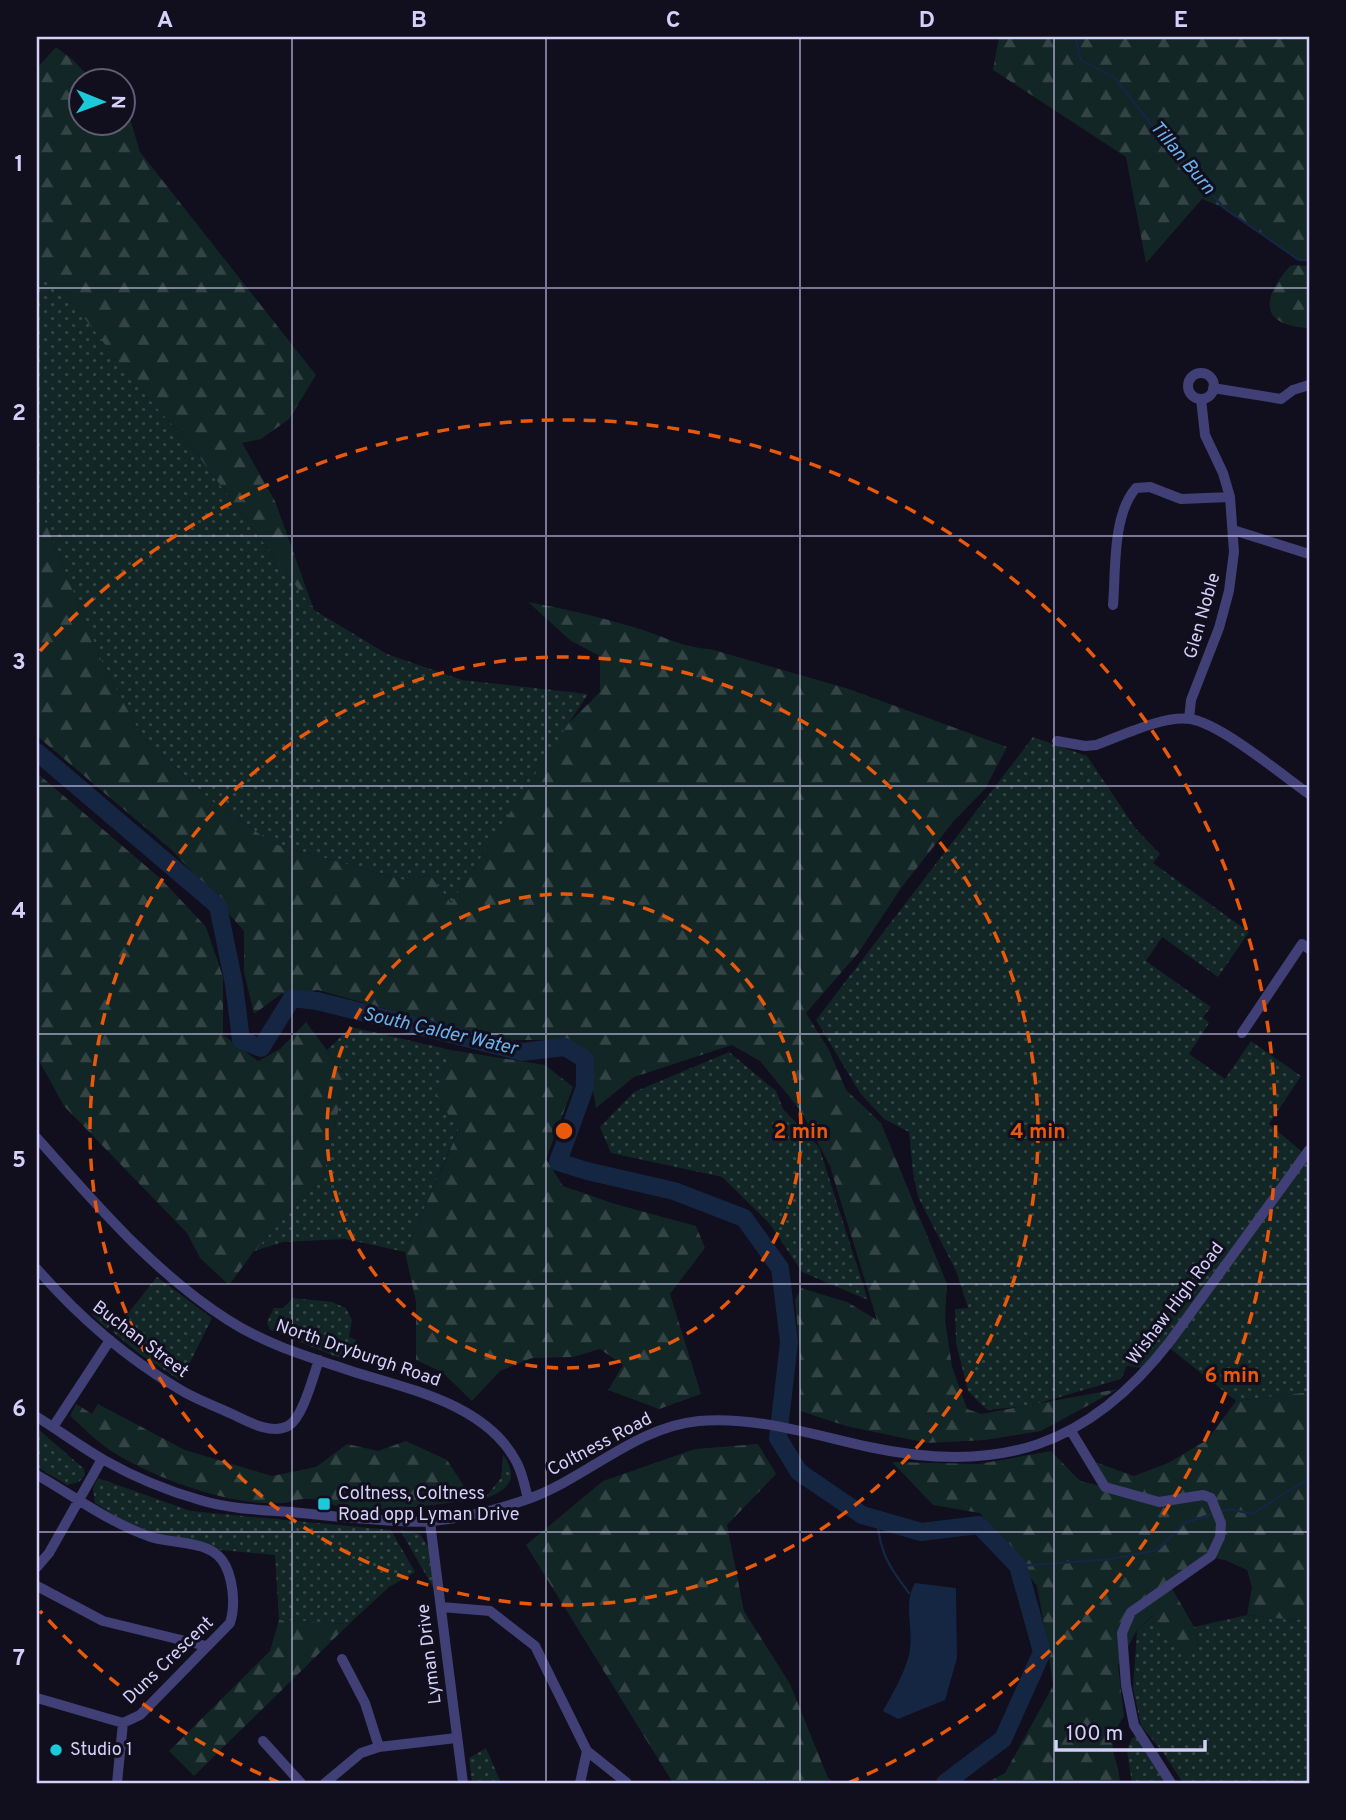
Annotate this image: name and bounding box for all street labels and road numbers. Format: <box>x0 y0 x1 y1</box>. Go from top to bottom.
street label: Glen Noble <box>1180 570 1226 662</box>
street label: Wishaw High Road <box>1122 1238 1230 1370</box>
street label: Buchan Street <box>87 1296 193 1384</box>
street label: North Dryburgh Road <box>272 1315 444 1393</box>
street label: Coltness Road <box>544 1408 656 1482</box>
street label: Lyman Drive <box>412 1602 448 1706</box>
street label: Duns Crescent <box>119 1612 219 1710</box>

